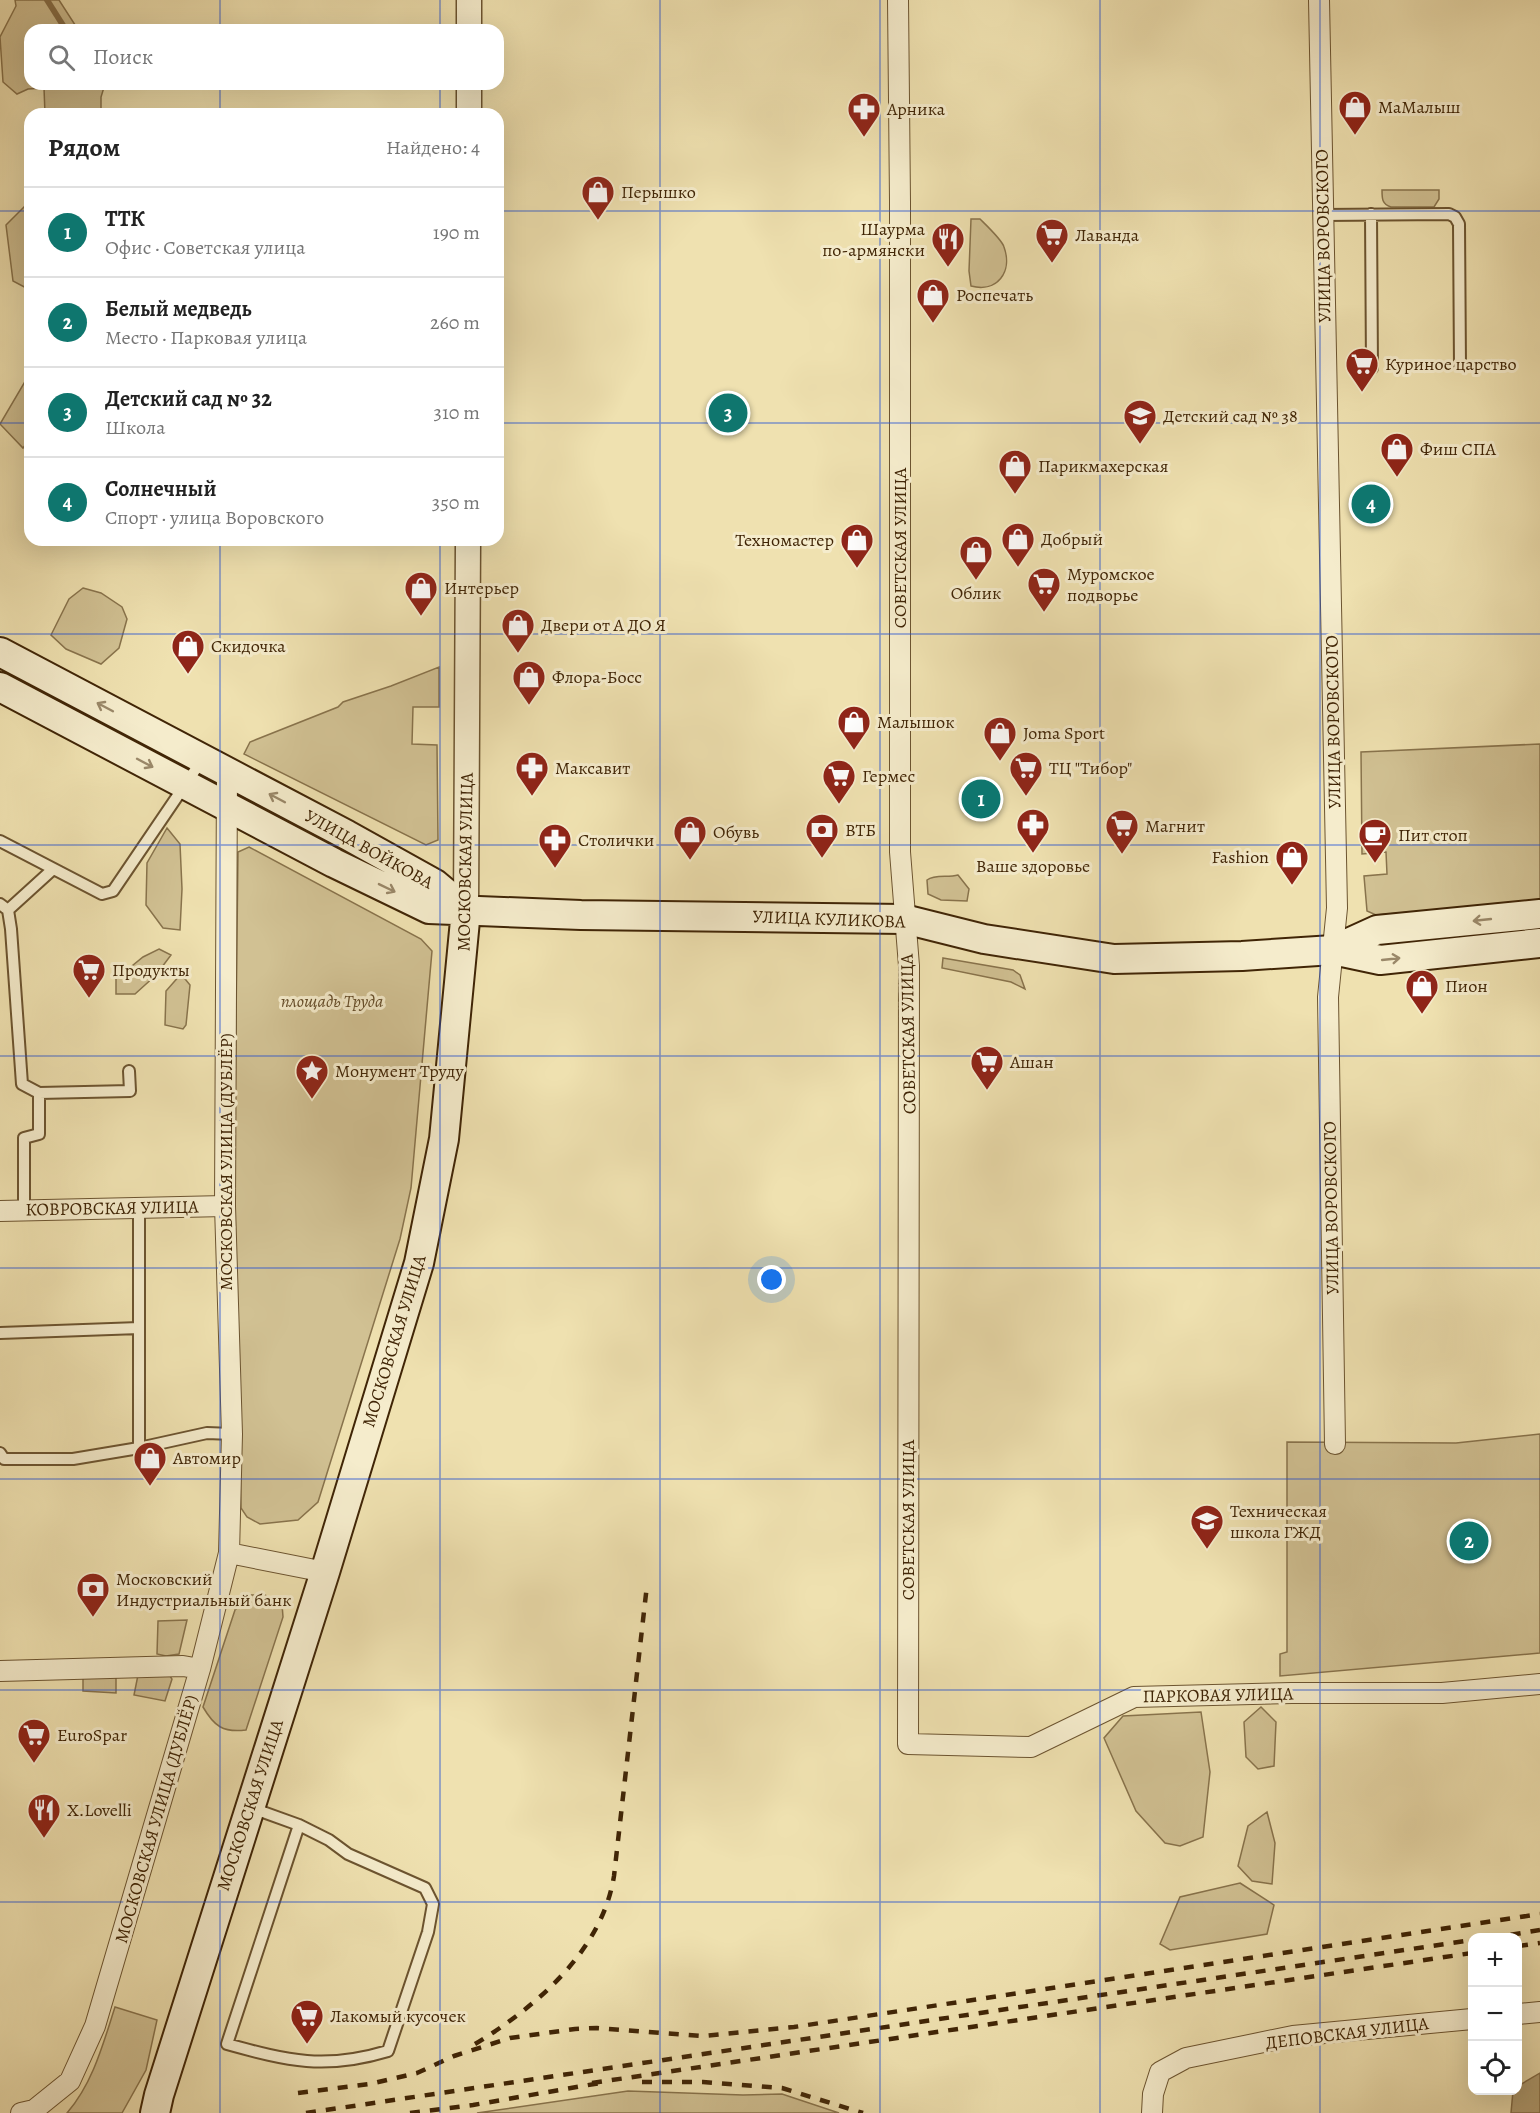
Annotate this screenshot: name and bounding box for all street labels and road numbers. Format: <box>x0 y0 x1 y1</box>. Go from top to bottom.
street label: УЛИЦА ВОРОВСКОГО <box>1309 149 1337 323</box>
street label: СОВЕТСКАЯ УЛИЦА <box>888 467 912 628</box>
street label: УЛИЦА ВОРОВСКОГО <box>1319 635 1347 809</box>
street label: МОСКОВСКАЯ УЛИЦА <box>451 772 479 952</box>
street label: УЛИЦА ВОЙКОВА <box>300 804 438 895</box>
street label: УЛИЦА КУЛИКОВА <box>752 904 906 934</box>
street label: СОВЕТСКАЯ УЛИЦА <box>895 953 921 1114</box>
street label: МОСКОВСКАЯ УЛИЦА (ДУБЛЁР) <box>214 1033 238 1291</box>
street label: УЛИЦА ВОРОВСКОГО <box>1317 1121 1345 1295</box>
street label: КОВРОВСКАЯ УЛИЦА <box>25 1194 199 1222</box>
street label: МОСКОВСКАЯ УЛИЦА <box>356 1251 432 1430</box>
street label: СОВЕТСКАЯ УЛИЦА <box>896 1439 920 1600</box>
street label: ПАРКОВАЯ УЛИЦА <box>1142 1682 1294 1708</box>
street label: МОСКОВСКАЯ УЛИЦА (ДУБЛЁР) <box>109 1692 203 1946</box>
street label: МОСКОВСКАЯ УЛИЦА <box>211 1716 289 1894</box>
street label: ДЕПОВСКАЯ УЛИЦА <box>1264 2011 1430 2055</box>

